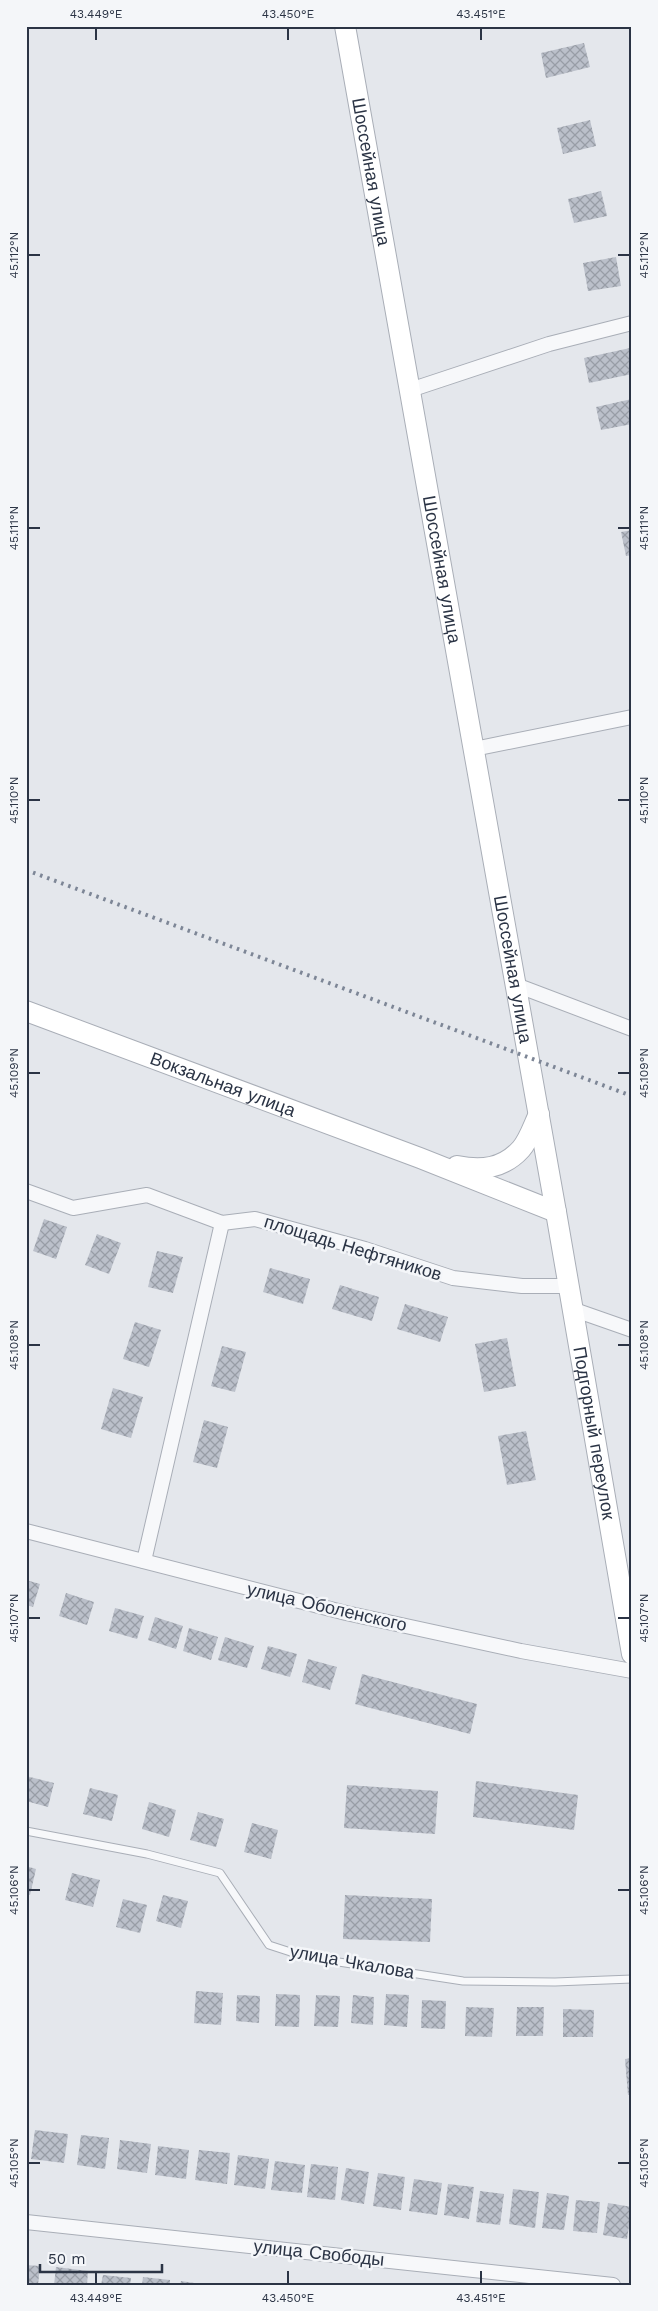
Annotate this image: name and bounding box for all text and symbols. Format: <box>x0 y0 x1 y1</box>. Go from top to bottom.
text: 43.449°E <box>70 7 123 21</box>
text: 43.450°E <box>262 7 315 21</box>
text: 43.451°E <box>456 7 506 21</box>
street label: Шоссейная улица <box>348 96 395 248</box>
text: 45.112°N <box>7 232 21 278</box>
text: 45.112°N <box>637 232 651 278</box>
street label: Шоссейная улица <box>419 494 466 646</box>
text: 45.111°N <box>7 506 21 550</box>
text: 45.111°N <box>637 506 651 550</box>
text: 45.110°N <box>7 776 21 824</box>
text: 45.110°N <box>637 776 651 824</box>
street label: Шоссейная улица <box>490 893 537 1046</box>
street label: Вокзальная улица <box>147 1047 300 1121</box>
text: 45.109°N <box>7 1048 21 1098</box>
text: 45.109°N <box>637 1048 651 1098</box>
street label: площадь Нефтяников <box>262 1211 444 1285</box>
text: 45.108°N <box>7 1320 21 1370</box>
text: 45.108°N <box>637 1320 651 1370</box>
street label: Подгорный переулок <box>569 1345 620 1521</box>
street label: улица Оболенского <box>245 1578 409 1635</box>
text: 45.107°N <box>7 1593 21 1643</box>
text: 45.107°N <box>637 1593 651 1643</box>
text: 45.106°N <box>7 1865 21 1915</box>
text: 45.106°N <box>637 1865 651 1915</box>
street label: улица Чкалова <box>288 1940 417 1983</box>
text: 45.105°N <box>7 2138 21 2188</box>
text: 45.105°N <box>637 2138 651 2188</box>
street label: улица Свободы <box>253 2235 385 2270</box>
scale bar <box>40 2241 162 2273</box>
text: 50 m <box>48 2250 85 2268</box>
text: 43.449°E <box>70 2291 123 2305</box>
text: 43.450°E <box>262 2291 315 2305</box>
text: 43.451°E <box>456 2291 506 2305</box>

